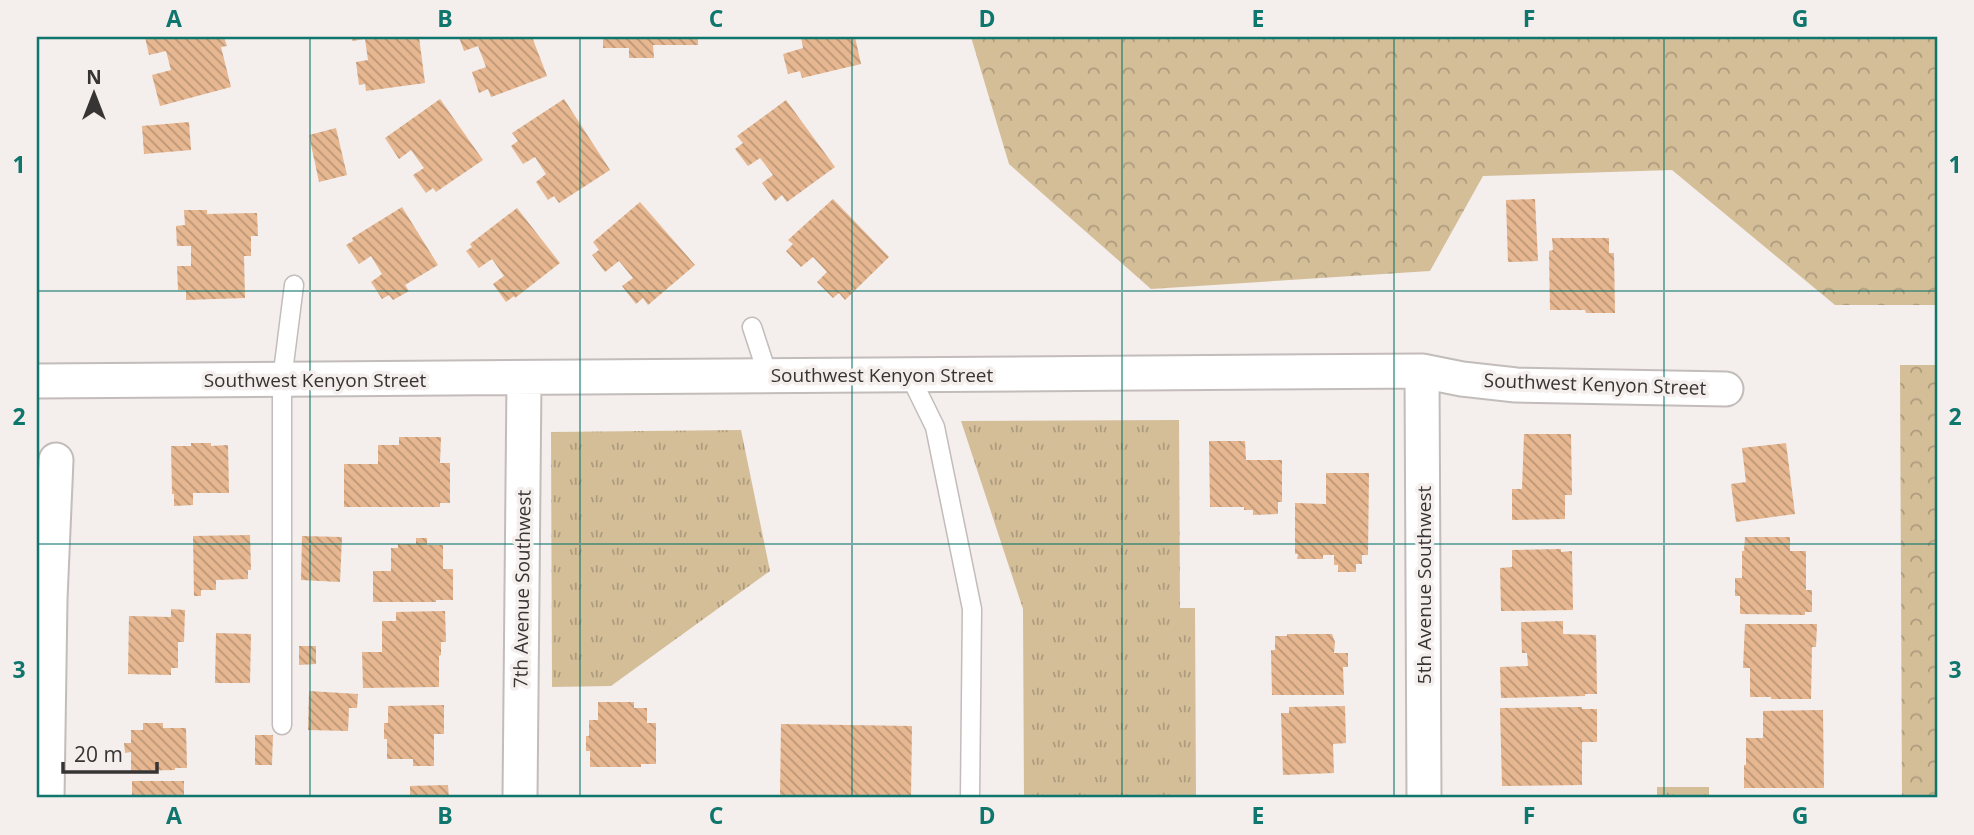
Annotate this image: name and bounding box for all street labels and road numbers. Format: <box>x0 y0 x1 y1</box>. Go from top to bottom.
street label: Southwest Kenyon Street <box>771 362 994 388</box>
street label: Southwest Kenyon Street <box>204 367 427 393</box>
street label: Southwest Kenyon Street <box>1483 367 1707 401</box>
street label: 5th Avenue Southwest <box>1411 486 1437 684</box>
street label: 7th Avenue Southwest <box>507 489 537 688</box>

